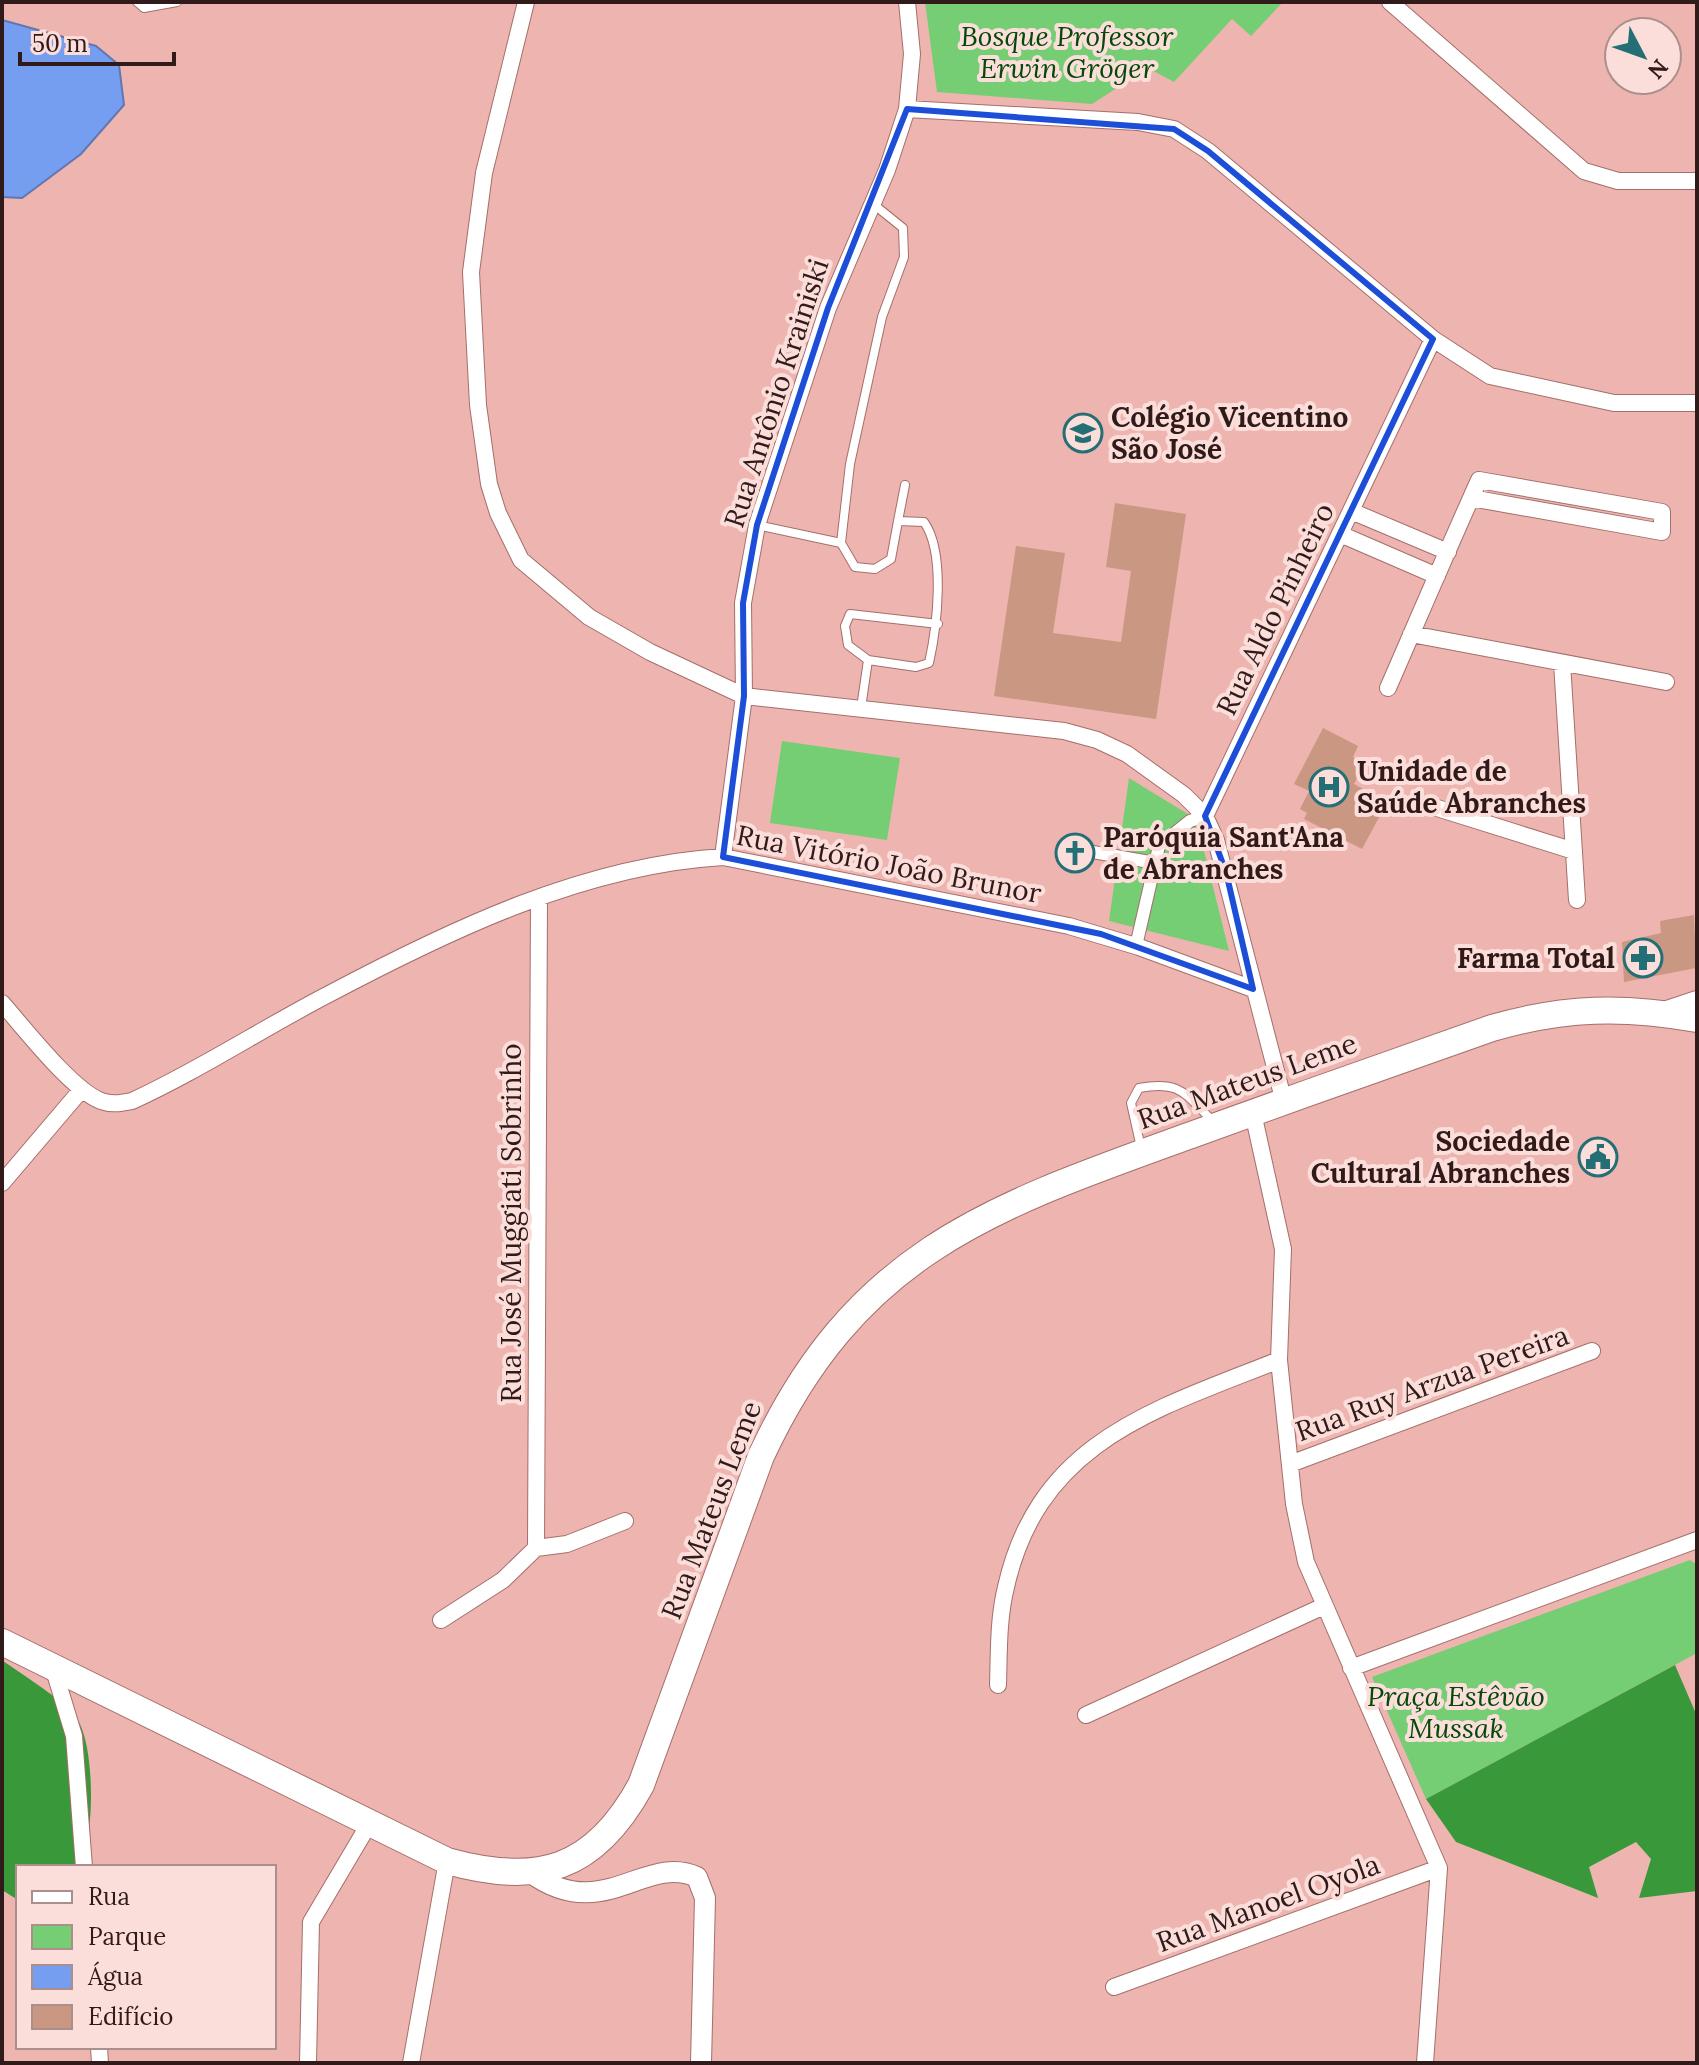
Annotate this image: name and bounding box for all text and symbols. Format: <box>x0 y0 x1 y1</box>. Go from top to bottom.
scale bar <box>20 16 174 66</box>
north arrow <box>1603 16 1683 96</box>
park label: Bosque Professor Erwin Gröger <box>961 18 1174 86</box>
text: 50 m <box>32 28 88 59</box>
text: N <box>1642 54 1674 85</box>
street label: Rua Antônio Krainiski <box>716 254 836 532</box>
place label: Colégio Vicentino São José <box>1111 399 1348 467</box>
school or university icon: Colégio Vicentino São José <box>1062 412 1104 454</box>
street label: Rua Aldo Pinheiro <box>1208 497 1342 721</box>
place label: Unidade de Saúde Abranches <box>1357 753 1586 821</box>
hospital icon: Unidade de Saúde Abranches <box>1308 766 1350 808</box>
street label: Rua Vitório João Brunor <box>734 817 1044 911</box>
place label: Paróquia Sant'Ana de Abranches <box>1103 819 1344 887</box>
church icon: Paróquia Sant'Ana de Abranches <box>1054 832 1096 874</box>
pharmacy icon: Farma Total <box>1622 937 1664 979</box>
place label: Farma Total <box>1457 940 1615 976</box>
street label: Rua Mateus Leme <box>1132 1025 1362 1137</box>
street label: Rua José Muggiati Sobrinho <box>493 1043 529 1403</box>
place label: Sociedade Cultural Abranches <box>1311 1123 1570 1191</box>
public building icon: Sociedade Cultural Abranches <box>1577 1136 1619 1178</box>
street label: Rua Ruy Arzua Pereira <box>1290 1317 1574 1449</box>
street label: Rua Mateus Leme <box>653 1396 769 1624</box>
park label: Praça Estêvão Mussak <box>1367 1678 1545 1746</box>
street label: Rua Manoel Oyola <box>1151 1846 1385 1960</box>
legend <box>16 1865 276 2049</box>
text: Rua <box>88 1881 130 1912</box>
text: Parque <box>88 1921 166 1952</box>
text: Água <box>87 1961 143 1992</box>
text: Edifício <box>88 2001 173 2032</box>

